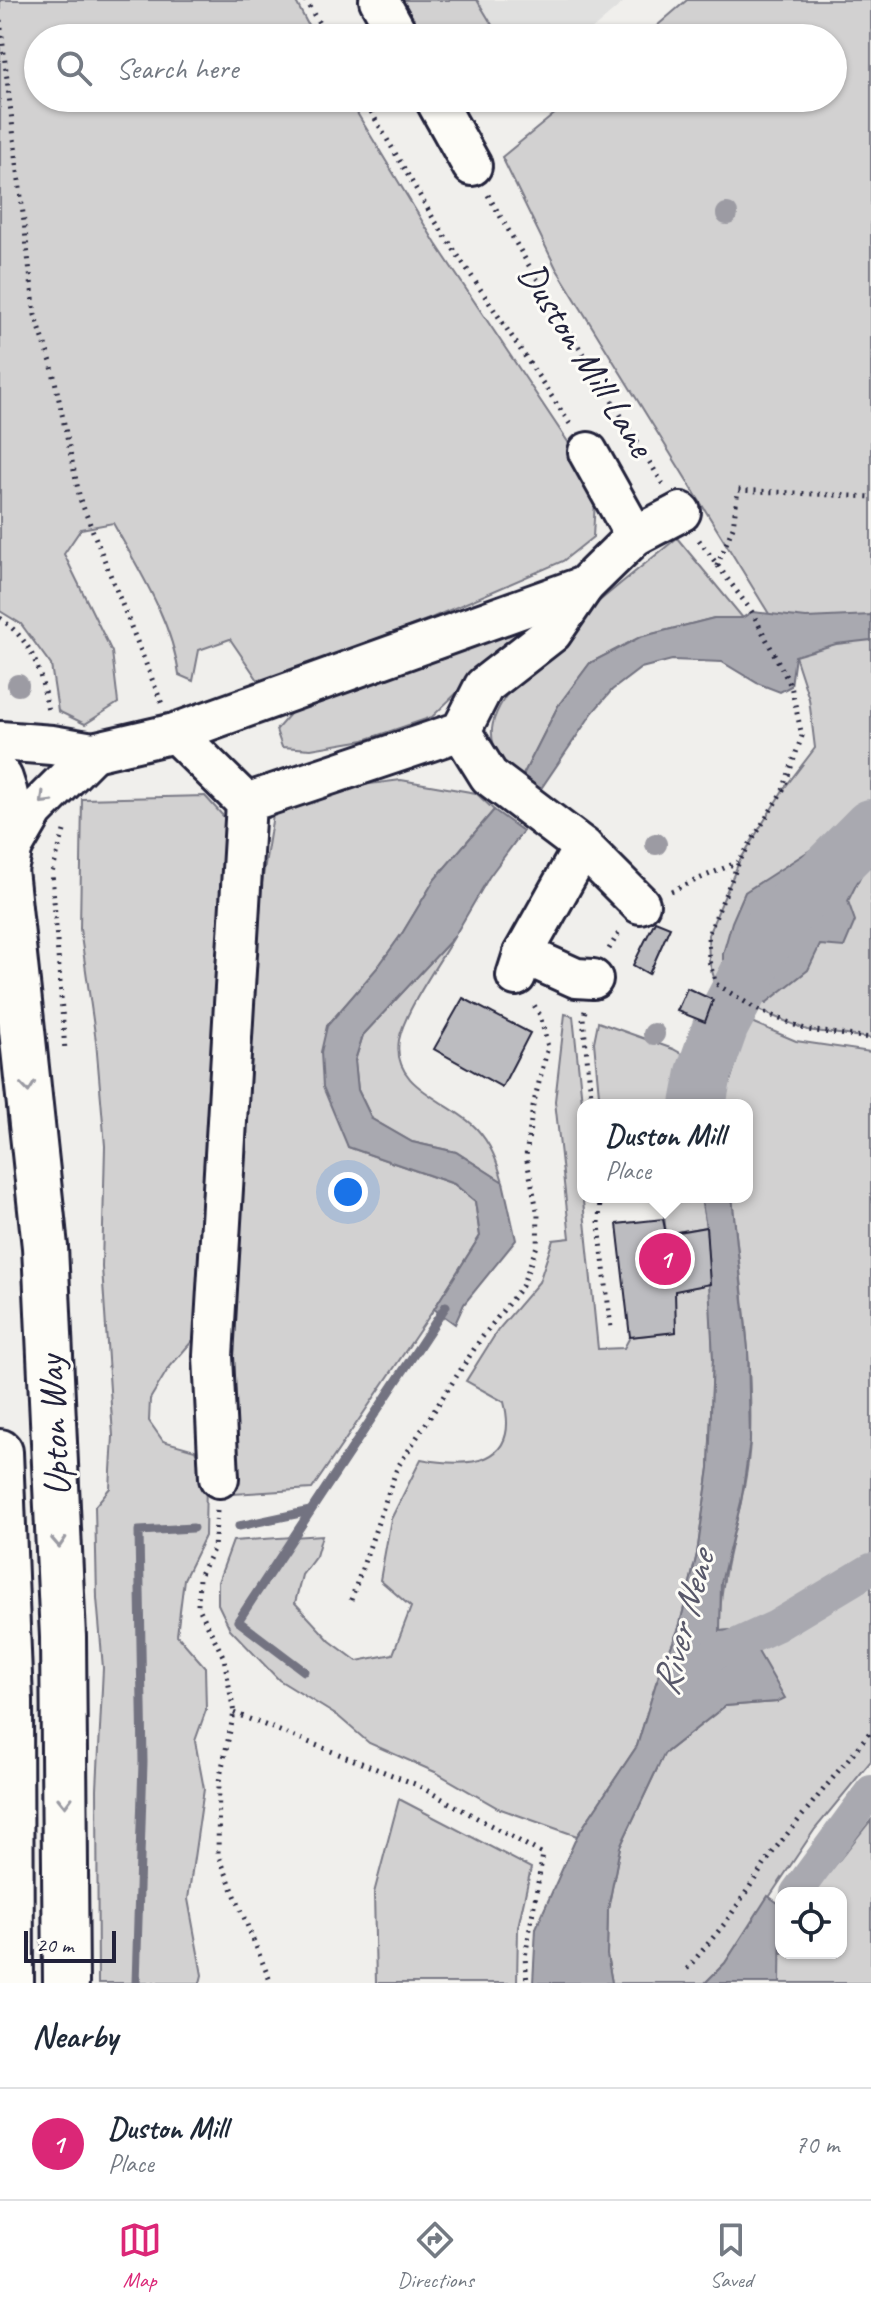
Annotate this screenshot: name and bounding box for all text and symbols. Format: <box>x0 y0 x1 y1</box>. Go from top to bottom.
search box <box>24 24 847 112</box>
icon: search <box>52 46 96 90</box>
text: Search here <box>116 49 238 87</box>
street label: Duston Mill Lane <box>508 254 666 467</box>
one-way arrow <box>40 790 54 804</box>
one-way arrow <box>19 1081 36 1094</box>
popup <box>577 1099 753 1203</box>
text: Duston Mill <box>605 1116 725 1154</box>
text: Place <box>605 1154 651 1187</box>
your location <box>328 1172 368 1212</box>
pin: 1 <box>639 1229 691 1289</box>
street label: Upton Way <box>26 1351 81 1498</box>
one-way arrow <box>50 1536 67 1549</box>
water label: River Nene <box>640 1540 728 1700</box>
one-way arrow <box>56 1796 74 1809</box>
map controls <box>775 1887 847 1959</box>
button: locate <box>775 1887 847 1959</box>
scale bar <box>24 1927 116 1963</box>
text: 20 m <box>36 1931 73 1959</box>
text: Nearby <box>32 2014 118 2057</box>
text: Duston Mill <box>108 2109 227 2147</box>
text: 1 <box>52 2128 64 2161</box>
text: 70 m <box>795 2128 839 2161</box>
text: Place <box>108 2147 154 2180</box>
tab: Map <box>118 2218 162 2294</box>
tab: Directions <box>397 2218 474 2294</box>
tab: Saved <box>709 2218 753 2294</box>

